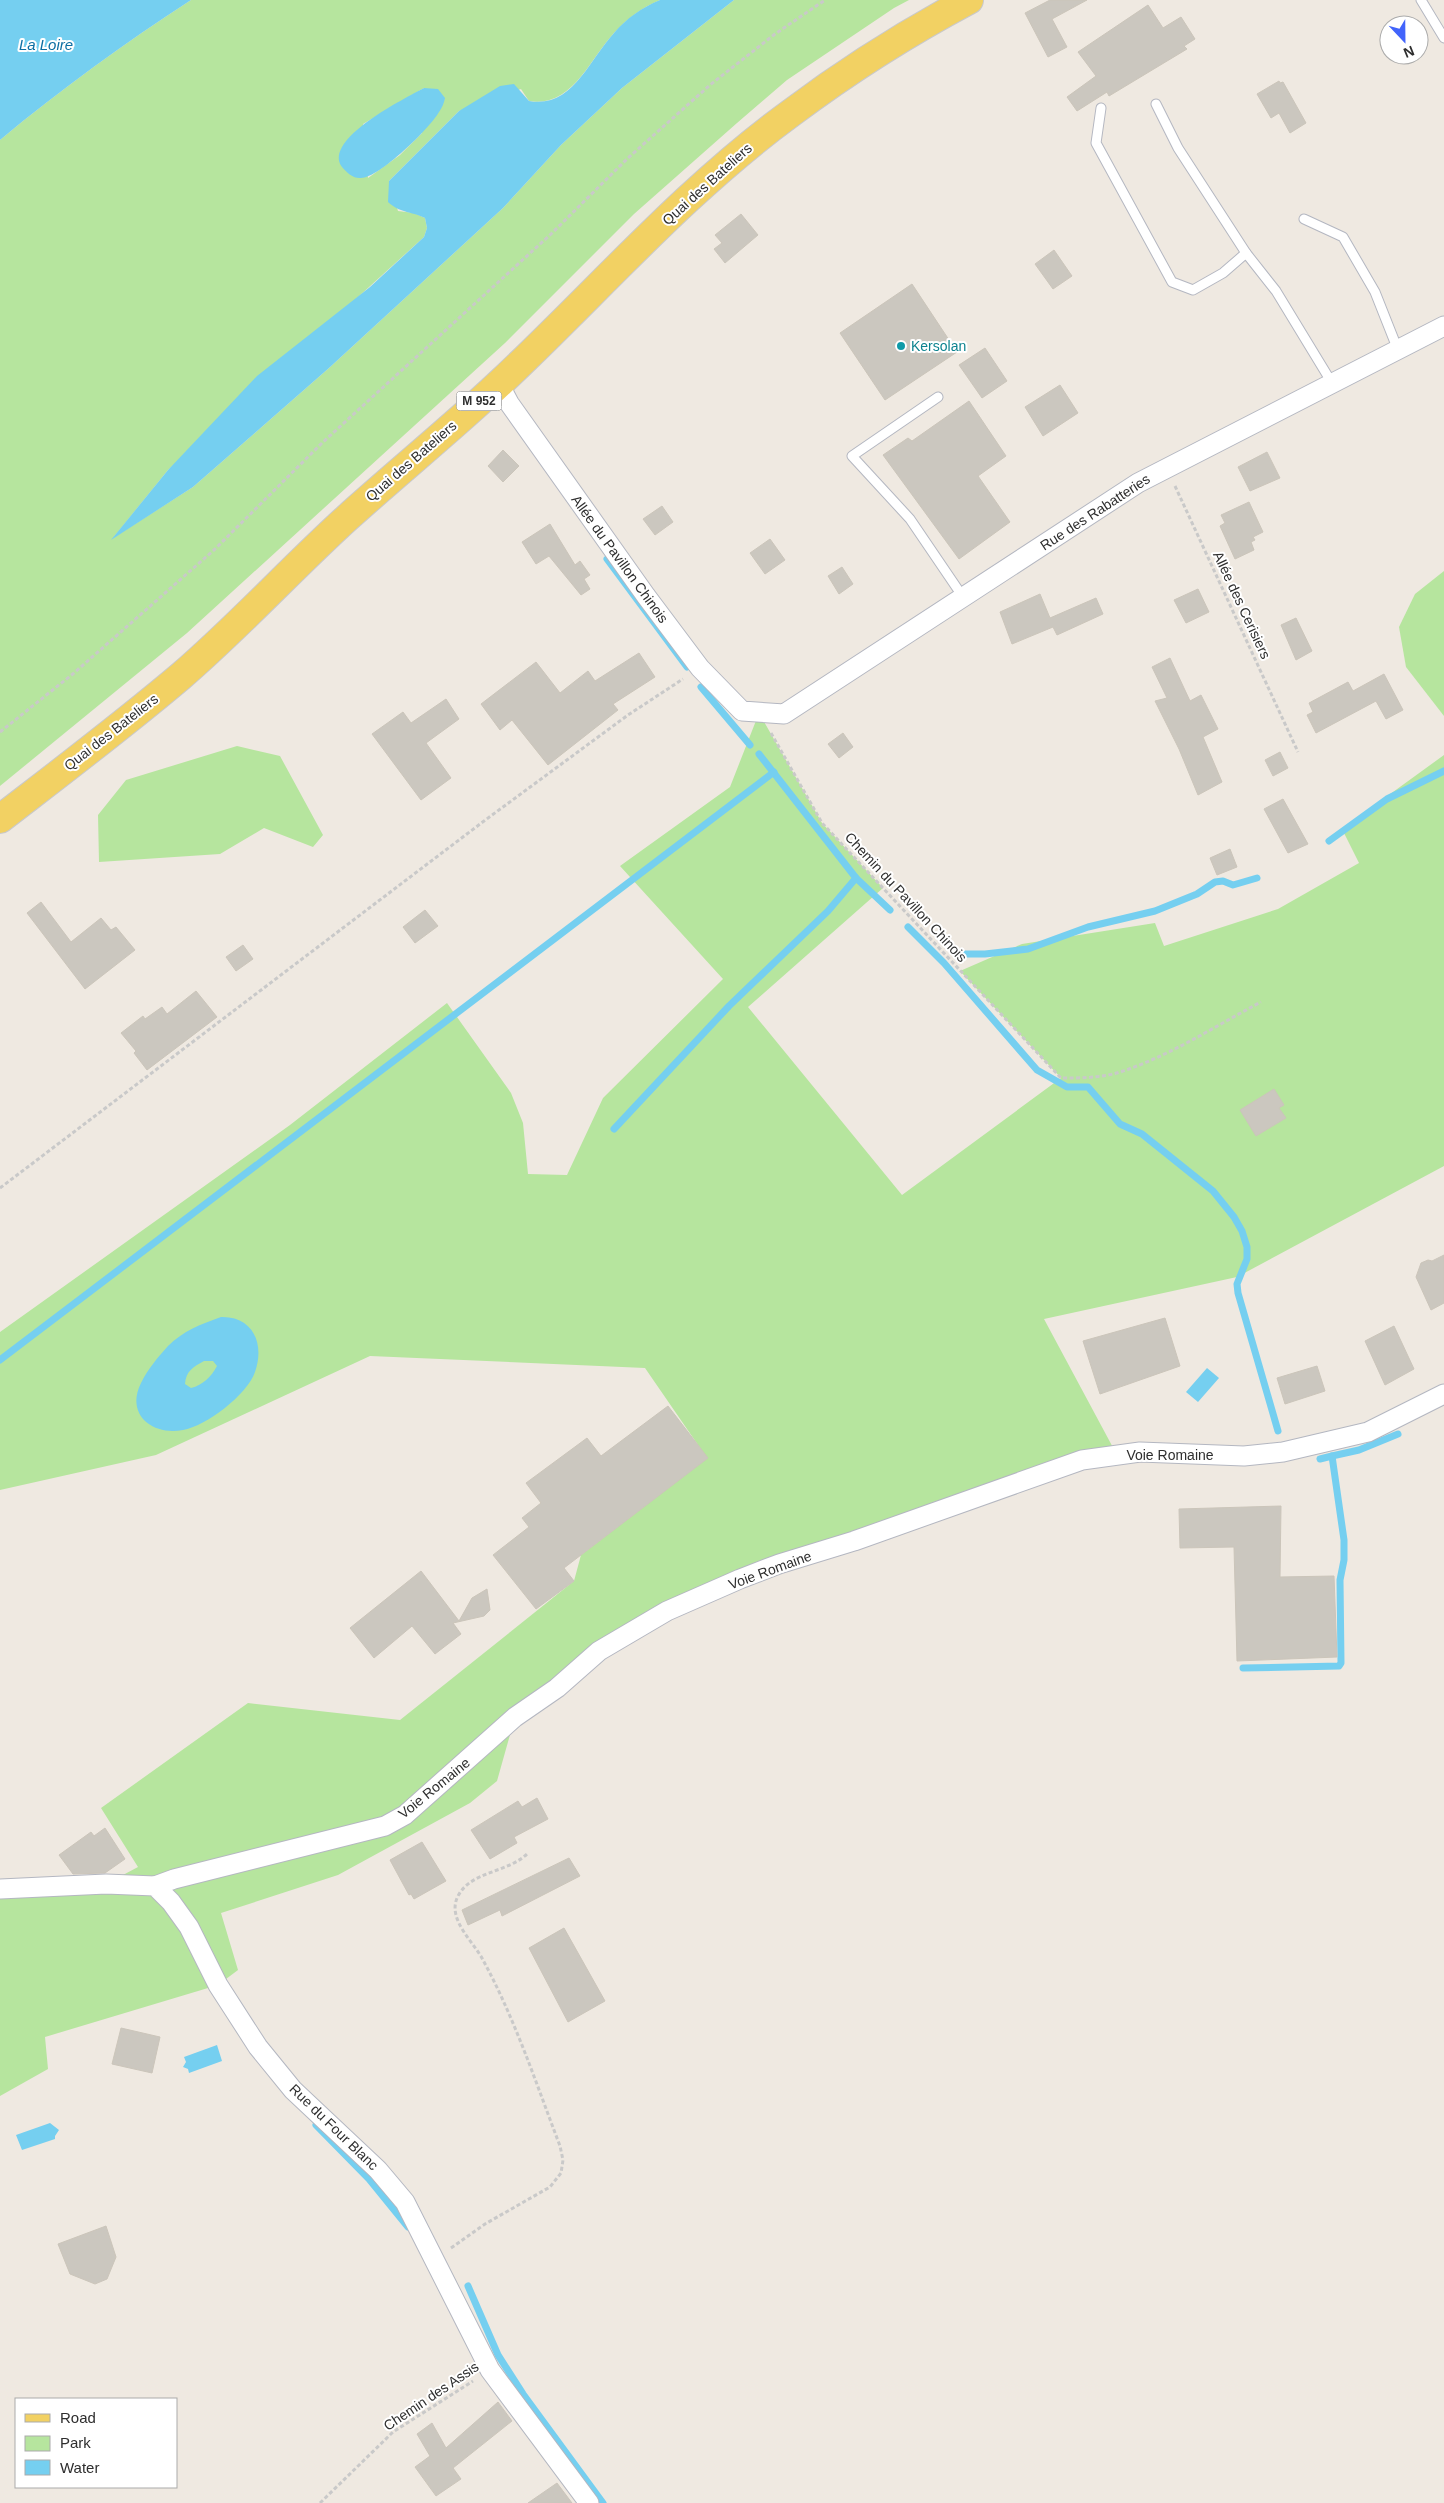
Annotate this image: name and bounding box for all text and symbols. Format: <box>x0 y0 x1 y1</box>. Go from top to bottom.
north arrow <box>1379 15 1429 65</box>
water label: La Loire <box>19 36 73 53</box>
text: N <box>1401 43 1417 61</box>
street label: Quai des Bateliers <box>659 140 755 228</box>
place label: Kersolan <box>911 338 966 354</box>
marker: Kersolan <box>895 340 907 352</box>
road number: M 952 <box>456 392 502 411</box>
street label: Quai des Bateliers <box>363 417 459 505</box>
street label: Rue des Rabatteries <box>1037 471 1153 553</box>
street label: Allée du Pavillon Chinois <box>568 492 672 626</box>
street label: Allée des Cerisiers <box>1210 549 1274 661</box>
street label: Quai des Bateliers <box>61 690 161 774</box>
street label: Chemin du Pavillon Chinois <box>842 829 970 965</box>
street label: Voie Romaine <box>1126 1447 1214 1463</box>
street label: Voie Romaine <box>726 1548 814 1592</box>
street label: Voie Romaine <box>395 1754 473 1822</box>
street label: Rue du Four Blanc <box>286 2081 382 2173</box>
street label: Chemin des Assis <box>380 2358 482 2434</box>
legend <box>15 2398 178 2488</box>
text: Road <box>60 2409 96 2426</box>
text: Park <box>60 2434 91 2451</box>
text: Water <box>60 2459 99 2476</box>

